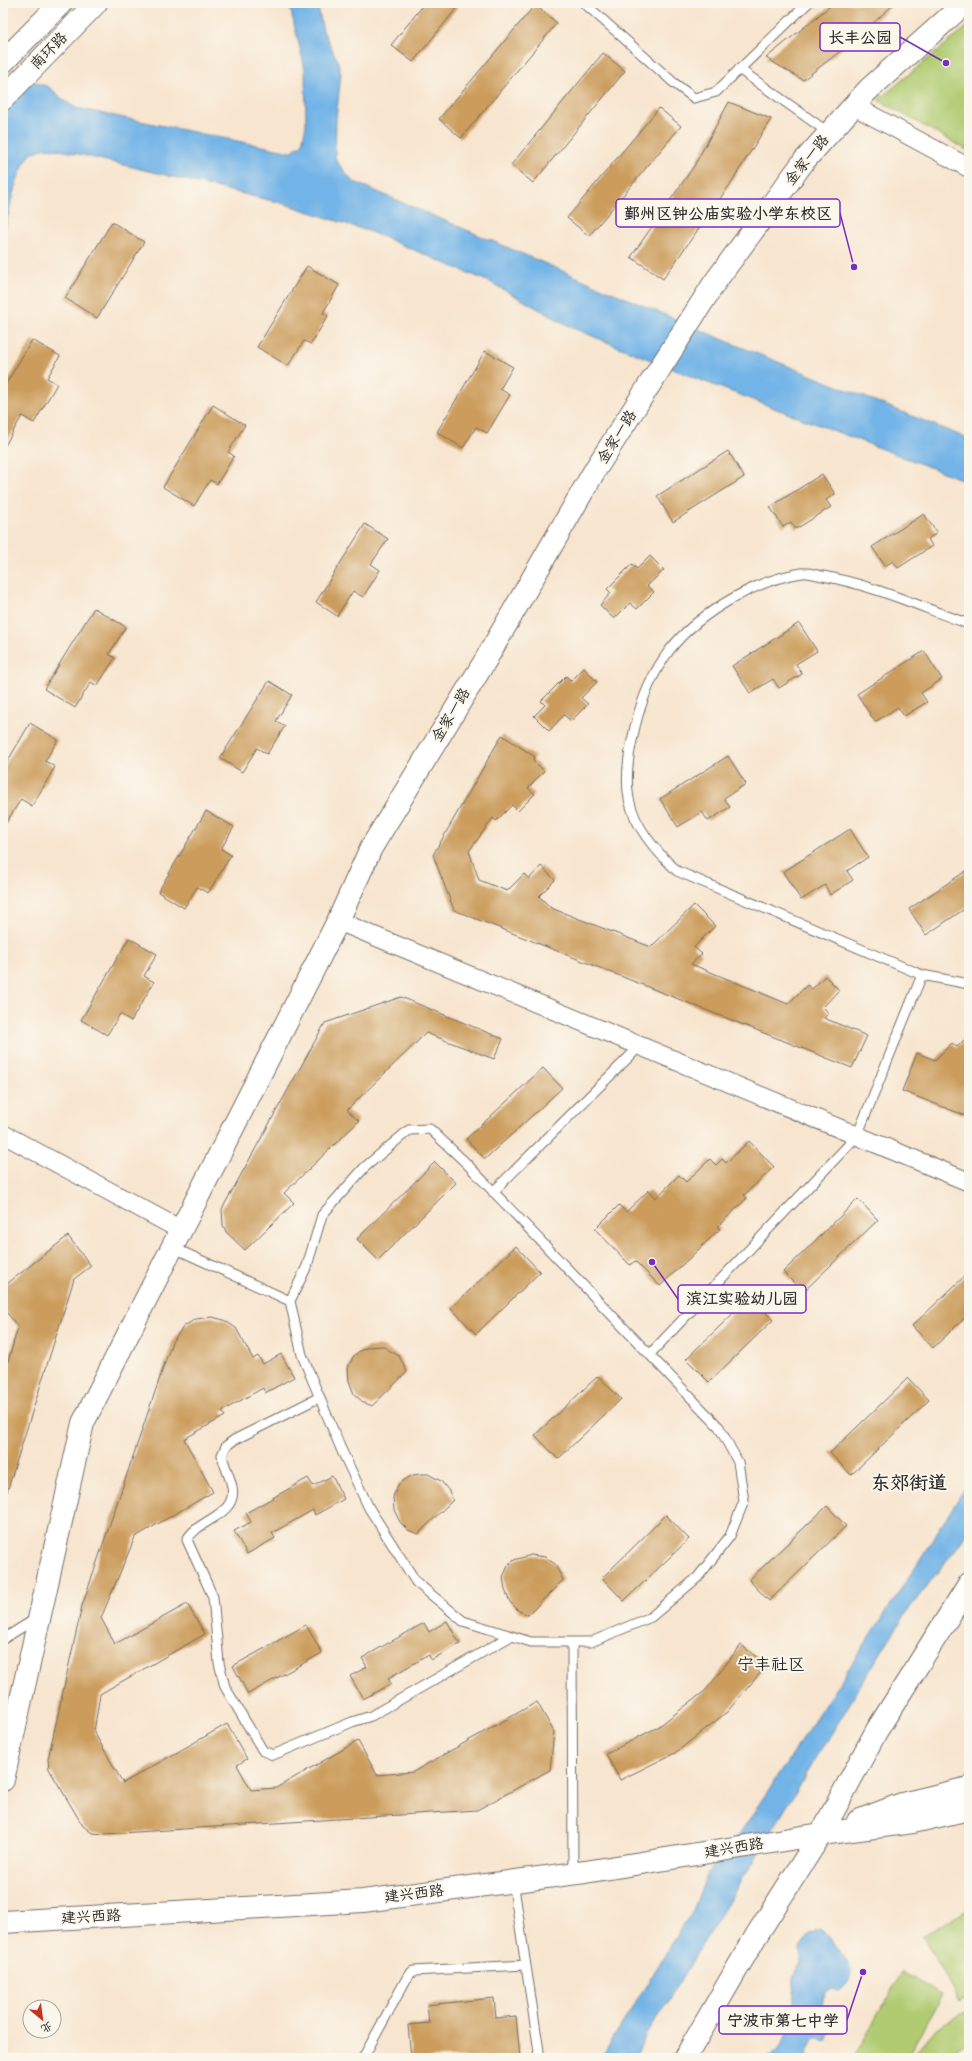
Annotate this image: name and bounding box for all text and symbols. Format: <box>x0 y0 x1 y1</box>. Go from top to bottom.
callout: 长丰公园 <box>820 23 900 51</box>
text: 长丰公园 <box>828 27 892 49</box>
street label: 南环路 <box>26 28 72 74</box>
street label: 金家一路 <box>780 130 834 190</box>
callout: 鄞州区钟公庙实验小学东校区 <box>616 199 840 227</box>
text: 鄞州区钟公庙实验小学东校区 <box>624 203 832 225</box>
street label: 金家一路 <box>592 406 642 468</box>
street label: 金家一路 <box>427 684 475 746</box>
callout: 滨江实验幼儿园 <box>678 1285 806 1313</box>
text: 滨江实验幼儿园 <box>686 1288 798 1310</box>
district label: 东郊街道 <box>871 1470 947 1497</box>
district label: 宁丰社区 <box>737 1653 805 1677</box>
street label: 建兴西路 <box>703 1833 765 1863</box>
street label: 建兴西路 <box>383 1880 445 1908</box>
street label: 建兴西路 <box>60 1905 122 1929</box>
north arrow <box>22 1999 62 2039</box>
callout: 宁波市第七中学 <box>719 2006 847 2034</box>
text: 宁波市第七中学 <box>727 2010 839 2032</box>
text: 北 <box>38 2018 55 2037</box>

